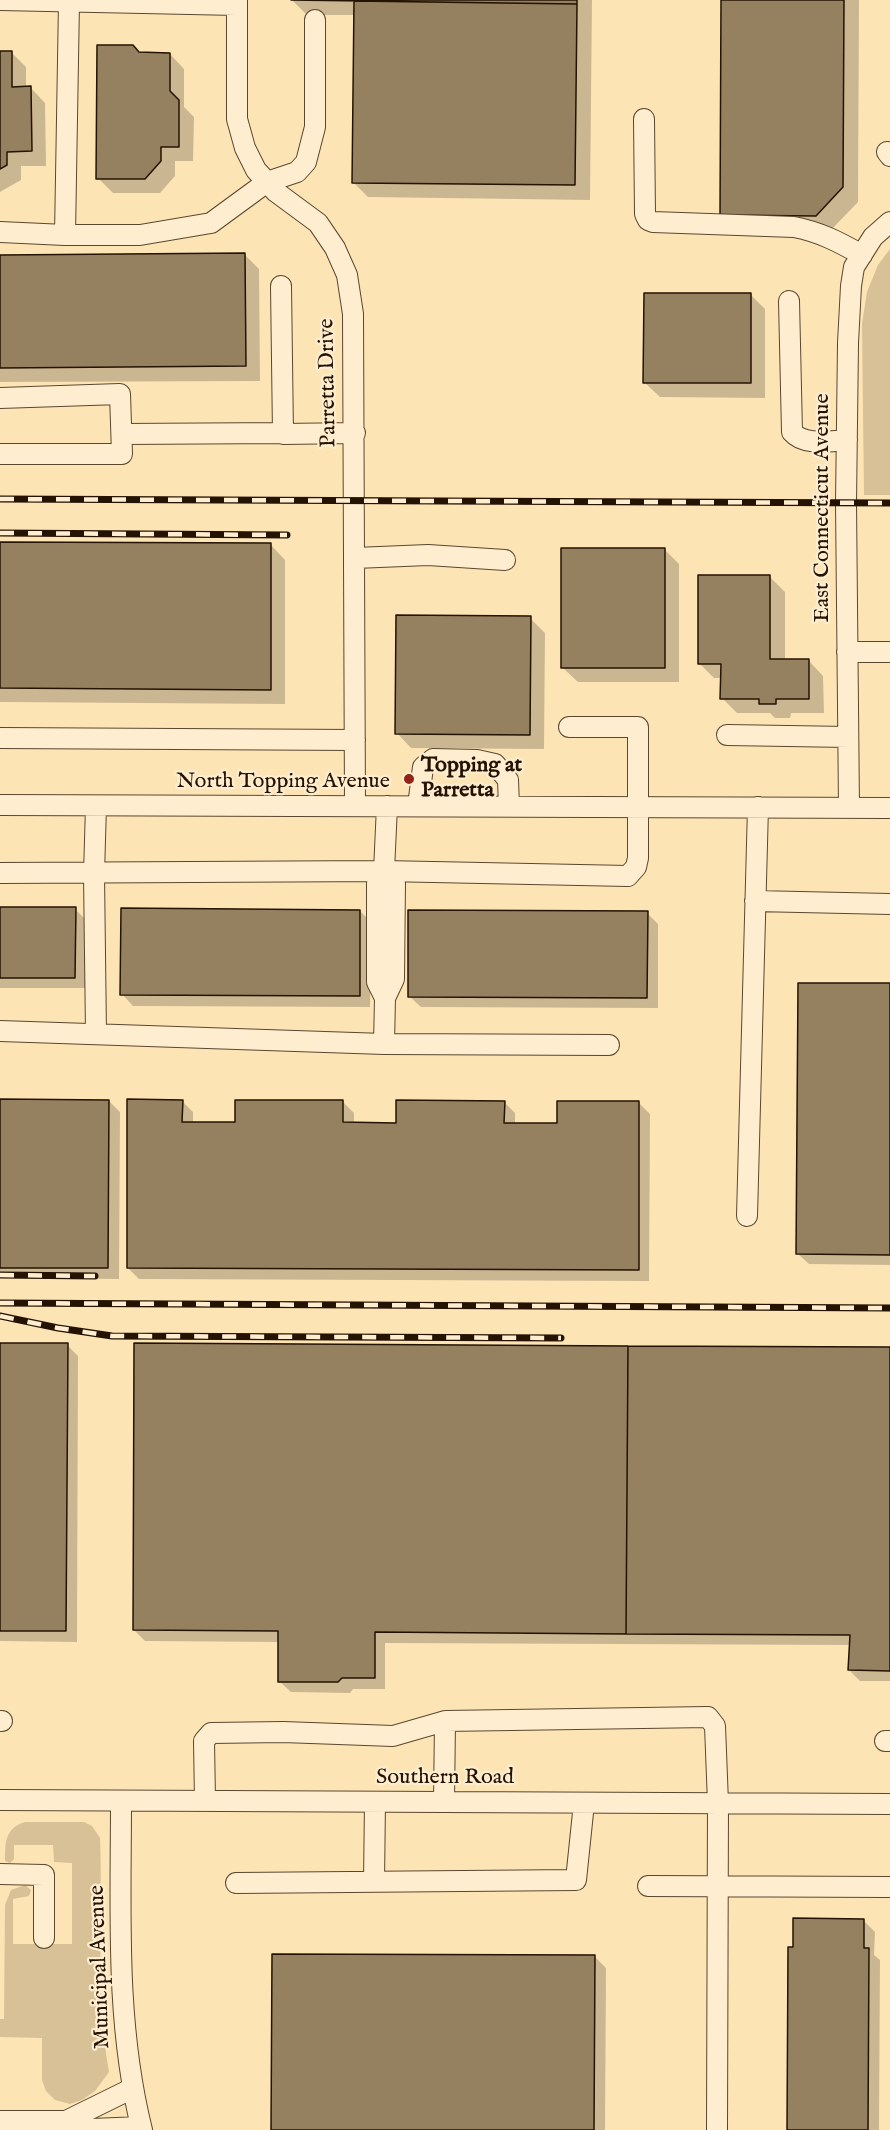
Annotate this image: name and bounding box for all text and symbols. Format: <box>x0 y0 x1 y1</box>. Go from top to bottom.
street label: Parretta Drive <box>315 318 343 448</box>
street label: East Connecticut Avenue <box>810 393 836 623</box>
place label: Topping at Parretta <box>421 753 522 804</box>
street label: North Topping Avenue <box>176 769 390 795</box>
marker: Topping at Parretta <box>402 772 416 786</box>
street label: Southern Road <box>376 1765 514 1791</box>
street label: Municipal Avenue <box>85 1885 117 2049</box>

